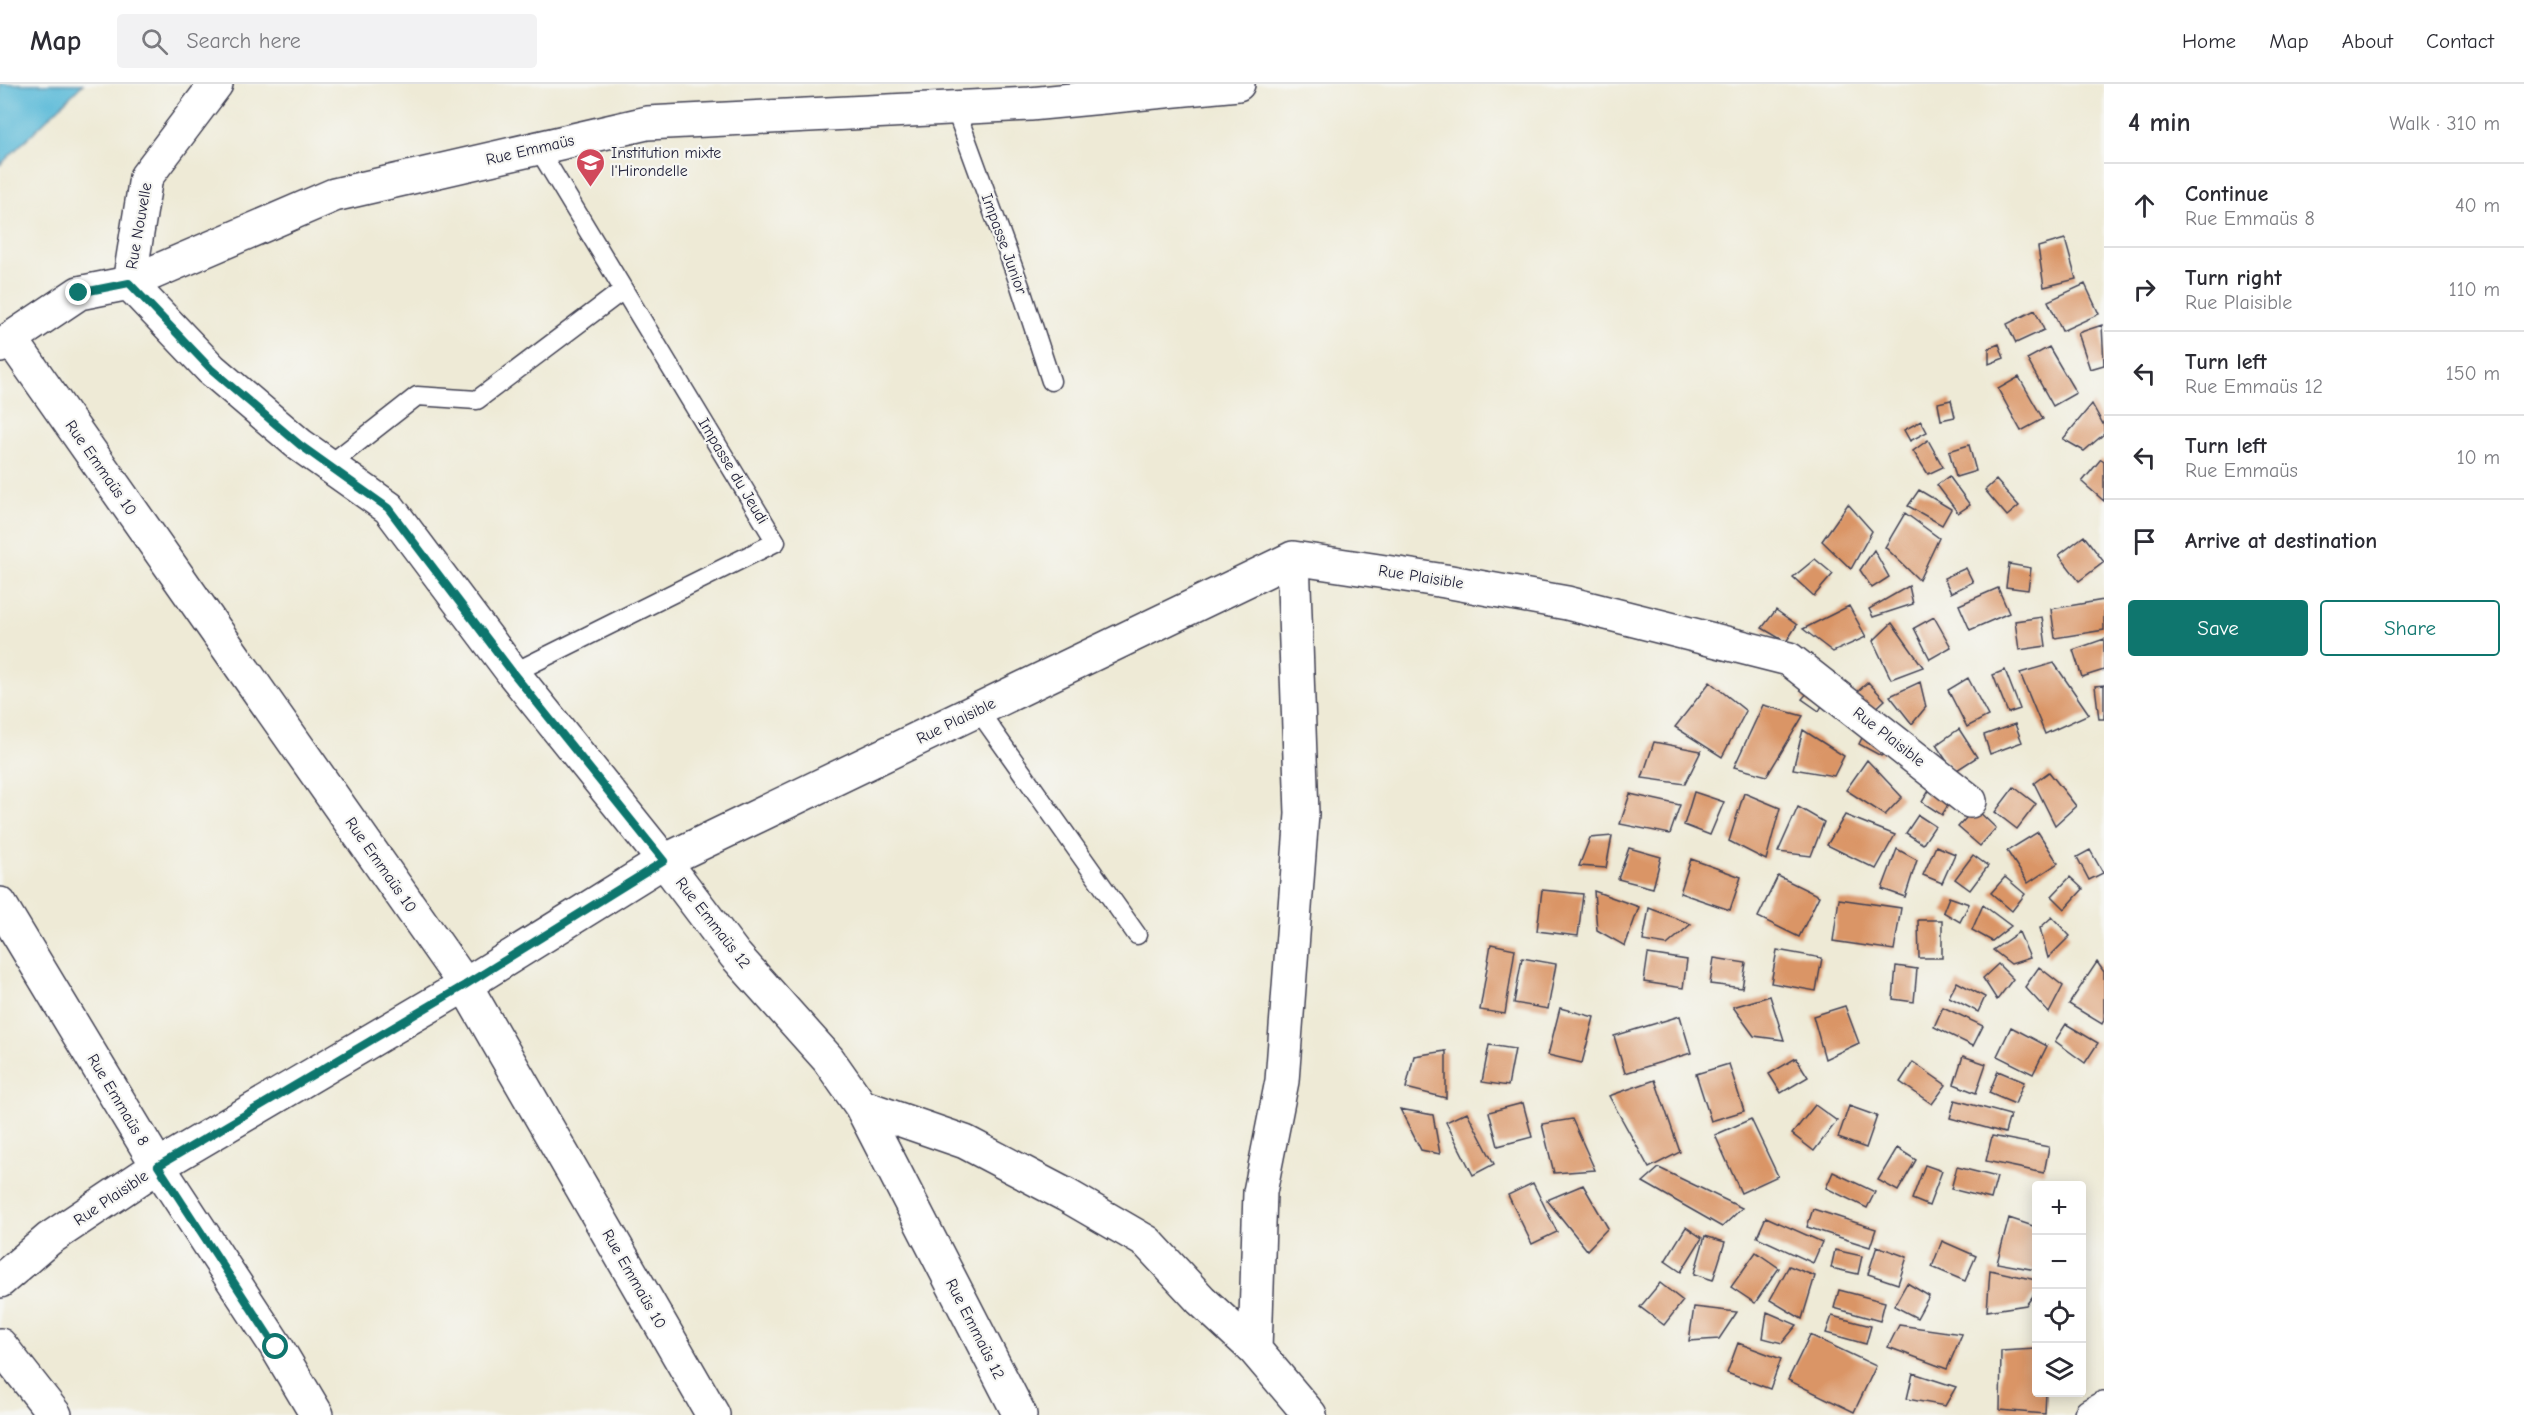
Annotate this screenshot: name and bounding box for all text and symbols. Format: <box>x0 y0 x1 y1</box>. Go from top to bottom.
search box <box>117 14 537 68</box>
text: Map <box>30 25 81 57</box>
icon: search <box>138 25 171 58</box>
text: Search here <box>186 28 301 54</box>
text: Home <box>2182 29 2236 53</box>
text: Map <box>2269 29 2309 53</box>
text: About <box>2342 29 2393 53</box>
text: Contact <box>2426 29 2494 53</box>
text: 4 min <box>2128 108 2191 138</box>
text: Walk · 310 m <box>2389 112 2500 135</box>
street label: Rue Emmaüs <box>484 131 576 169</box>
place label: Institution mixte l'Hirondelle <box>611 144 721 180</box>
school or university icon: Institution mixte l'Hirondelle <box>574 146 606 188</box>
street label: Rue Nouvelle <box>123 181 155 271</box>
text: Continue <box>2185 181 2268 207</box>
icon: ahead <box>2128 189 2161 222</box>
street label: Impasse Junior <box>977 191 1031 297</box>
text: 40 m <box>2455 194 2500 217</box>
text: Rue Emmaüs 8 <box>2185 207 2315 230</box>
text: Turn right <box>2185 265 2282 291</box>
icon: right <box>2128 273 2161 306</box>
text: 110 m <box>2449 278 2500 301</box>
route end <box>65 279 91 305</box>
text: Rue Plaisible <box>2185 291 2292 314</box>
text: Turn left <box>2185 349 2267 375</box>
icon: left <box>2128 357 2161 390</box>
text: 150 m <box>2446 362 2500 385</box>
text: Rue Emmaüs 12 <box>2185 375 2323 398</box>
street label: Impasse du Jeudi <box>694 415 772 527</box>
street label: Rue Emmaüs 10 <box>62 417 140 519</box>
text: Turn left <box>2185 433 2267 459</box>
icon: left <box>2128 441 2161 474</box>
text: 10 m <box>2457 446 2500 469</box>
text: Rue Emmaüs <box>2185 459 2298 482</box>
icon: arrive <box>2128 525 2161 558</box>
text: Arrive at destination <box>2185 528 2377 554</box>
street label: Rue Plaisible <box>1377 561 1465 593</box>
button: Save <box>2128 600 2308 656</box>
button: Share <box>2320 600 2500 656</box>
street label: Rue Plaisible <box>913 694 999 748</box>
street label: Rue Plaisible <box>1850 703 1928 771</box>
street label: Rue Emmaüs 10 <box>342 814 420 916</box>
street label: Rue Emmaüs 12 <box>672 874 754 972</box>
street label: Rue Emmaüs 8 <box>84 1051 152 1149</box>
street label: Rue Plaisible <box>70 1167 152 1229</box>
map controls <box>2032 1181 2086 1397</box>
button: + <box>2032 1181 2086 1235</box>
street label: Rue Emmaüs 10 <box>598 1226 670 1332</box>
button: − <box>2032 1235 2086 1289</box>
street label: Rue Emmaüs 12 <box>942 1276 1008 1382</box>
button: locate <box>2032 1289 2086 1343</box>
route start <box>262 1333 288 1359</box>
button: layers <box>2032 1343 2086 1397</box>

